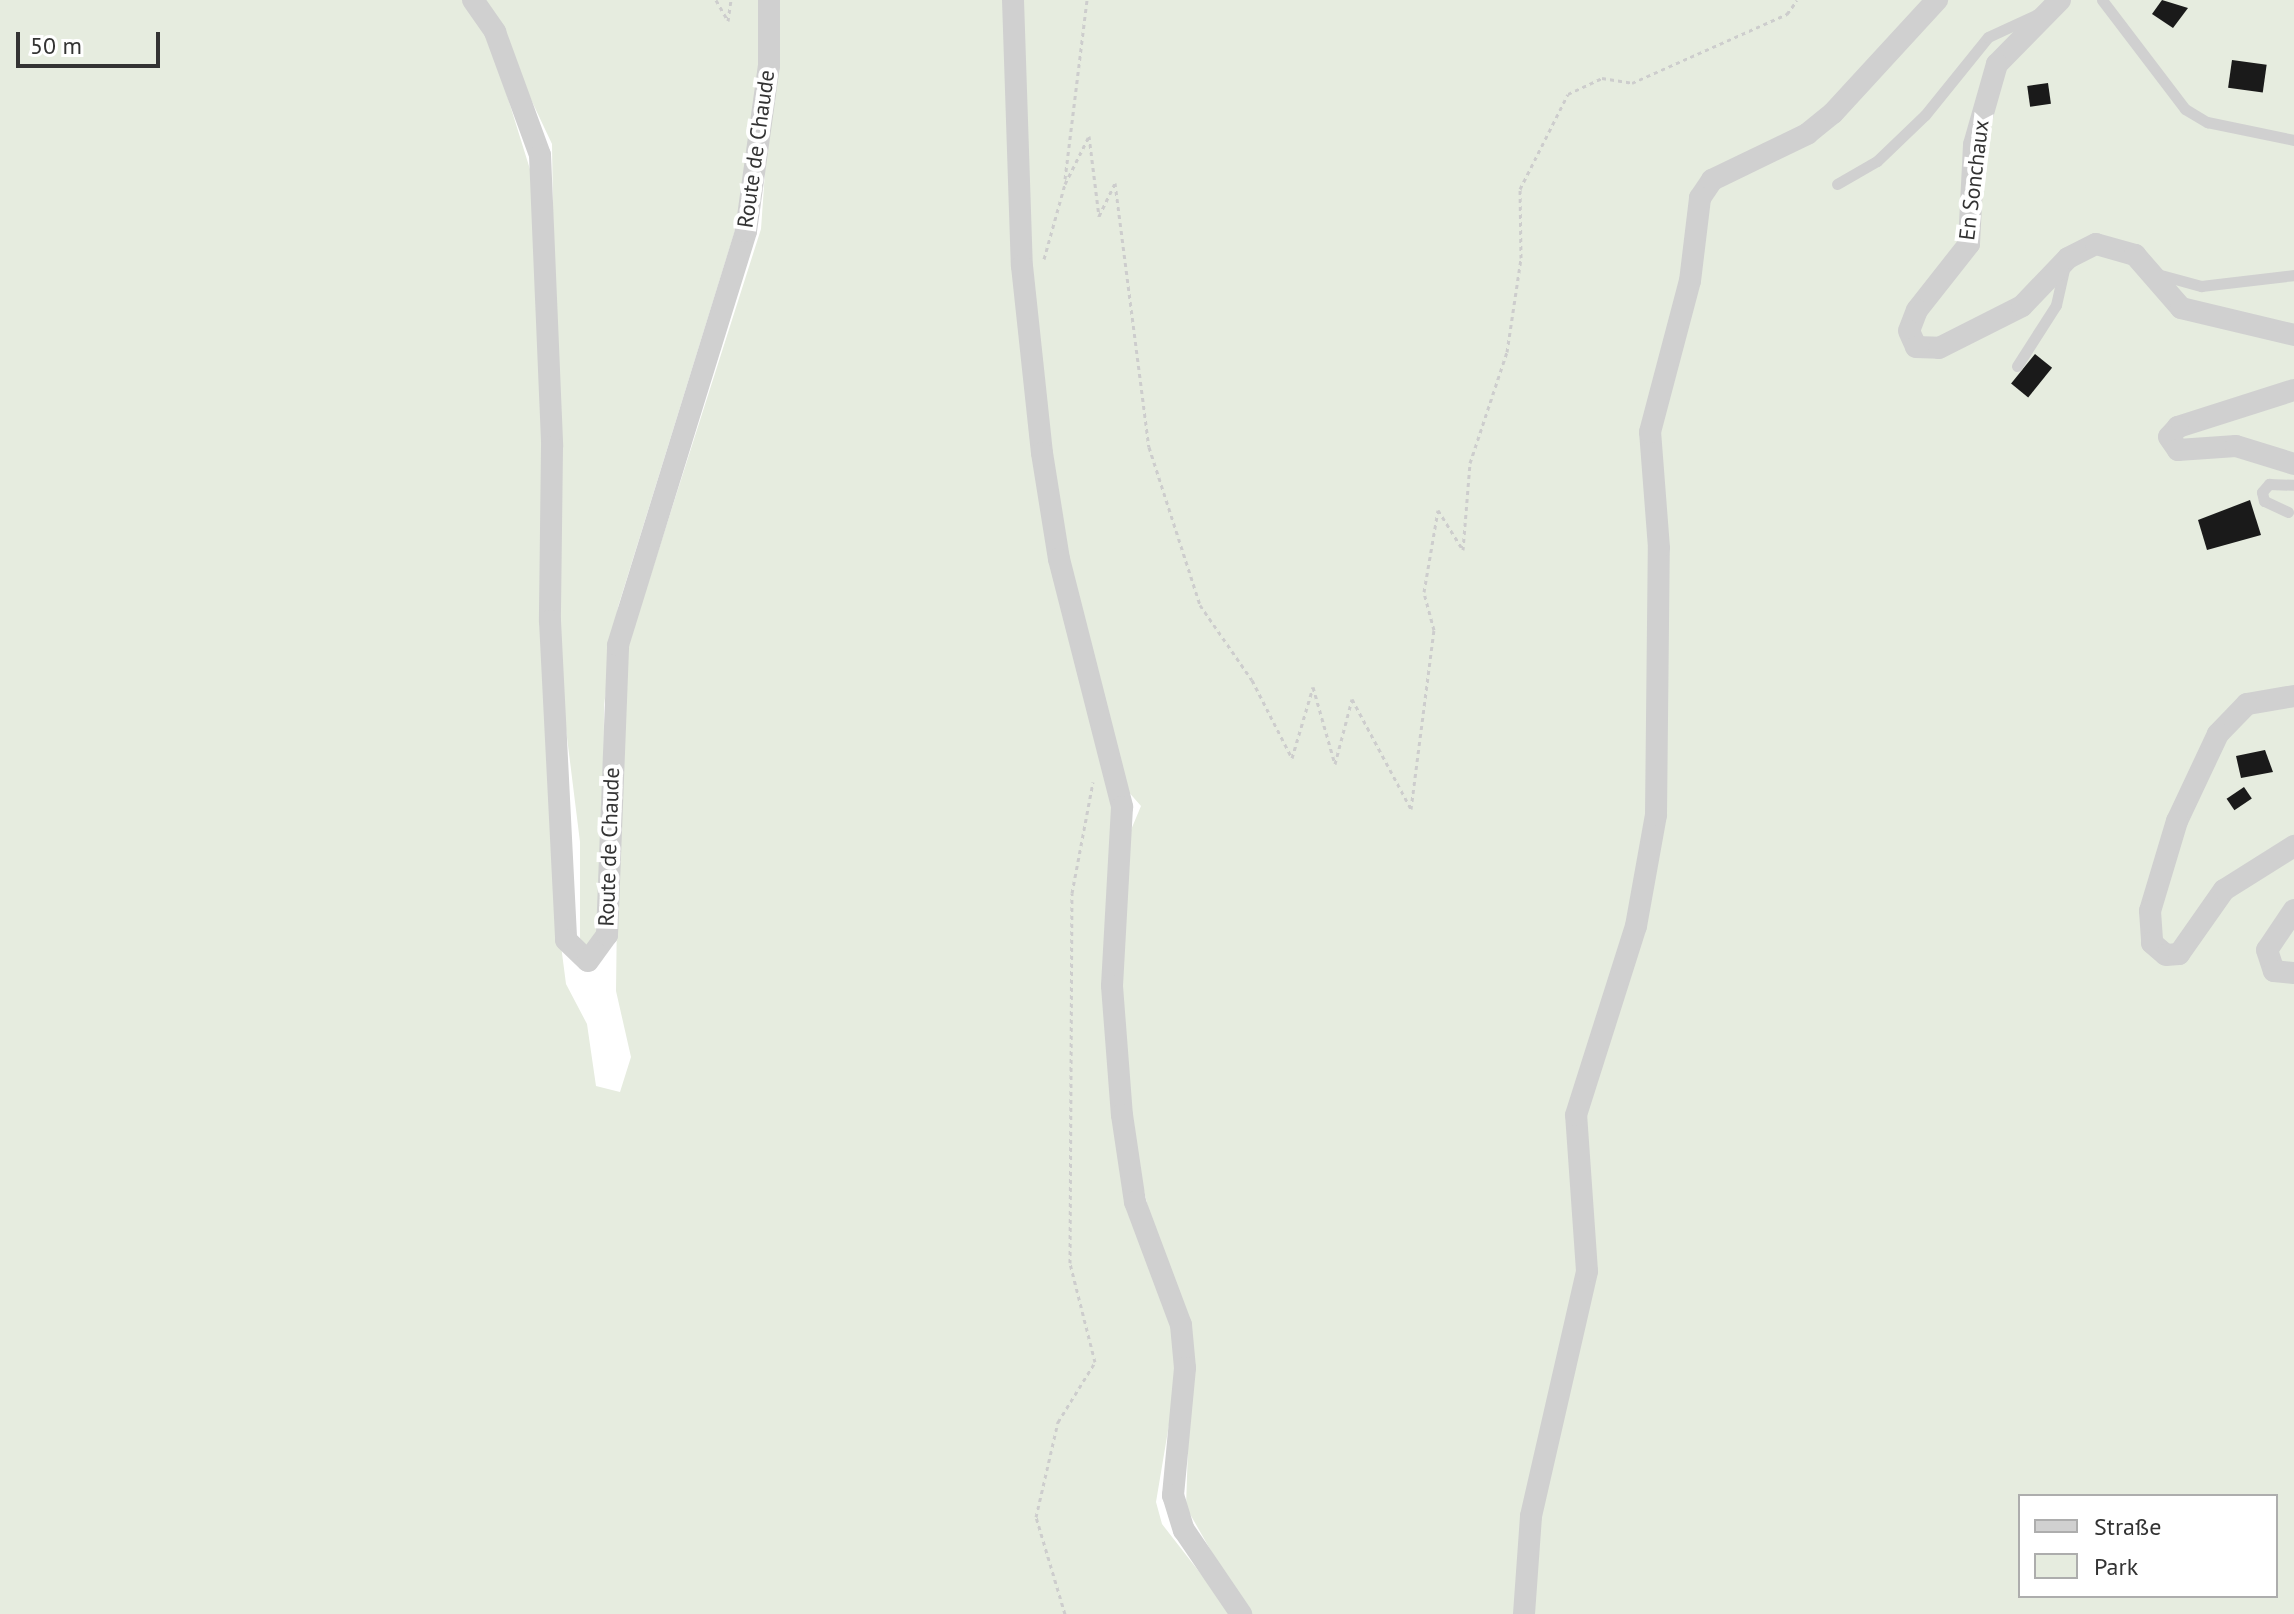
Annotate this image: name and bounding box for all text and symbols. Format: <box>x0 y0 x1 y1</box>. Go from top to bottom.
scale bar <box>20 16 164 66</box>
text: 50 m <box>30 30 82 61</box>
street label: Route de Chaude <box>732 68 780 230</box>
street label: En Sonchaux <box>1954 118 1994 242</box>
street label: Route de Chaude <box>593 767 625 927</box>
legend <box>2018 1494 2278 1598</box>
text: Straße <box>2094 1511 2161 1542</box>
text: Park <box>2094 1551 2138 1582</box>

